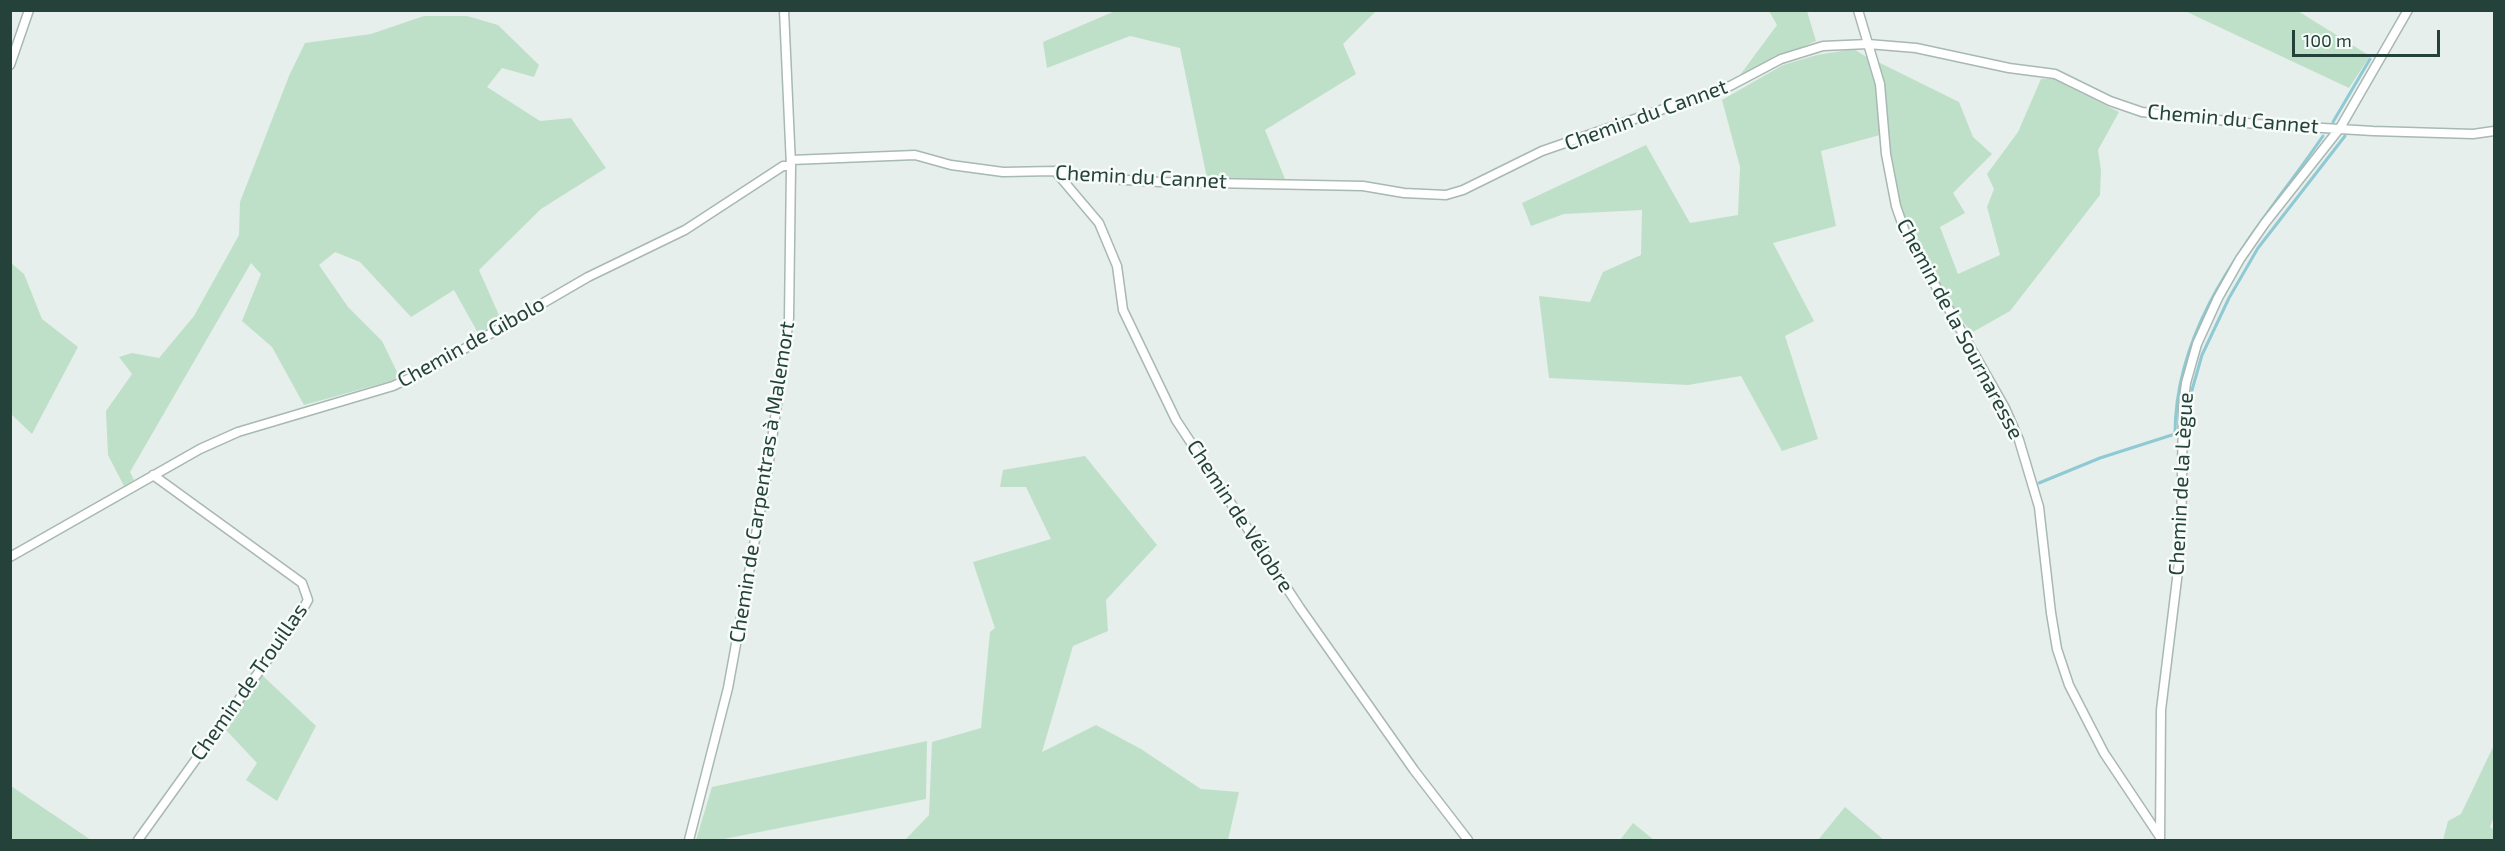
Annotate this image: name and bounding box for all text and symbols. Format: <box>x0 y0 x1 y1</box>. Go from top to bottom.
scale bar <box>2295 18 2444 56</box>
text: 100 m <box>2303 29 2352 51</box>
street label: Chemin du Cannet <box>1561 74 1731 156</box>
street label: Chemin du Cannet <box>2146 99 2320 139</box>
street label: Chemin du Cannet <box>1055 160 1227 194</box>
street label: Chemin de la Sournaresse <box>1891 214 2029 444</box>
street label: Chemin de Gibolo <box>393 291 549 393</box>
street label: Chemin de Carpentras à Malemort <box>724 319 800 645</box>
street label: Chemin de la Lègue <box>2164 392 2198 576</box>
street label: Chemin de Vélobre <box>1181 435 1299 597</box>
street label: Chemin de Trouillas <box>185 599 313 765</box>

